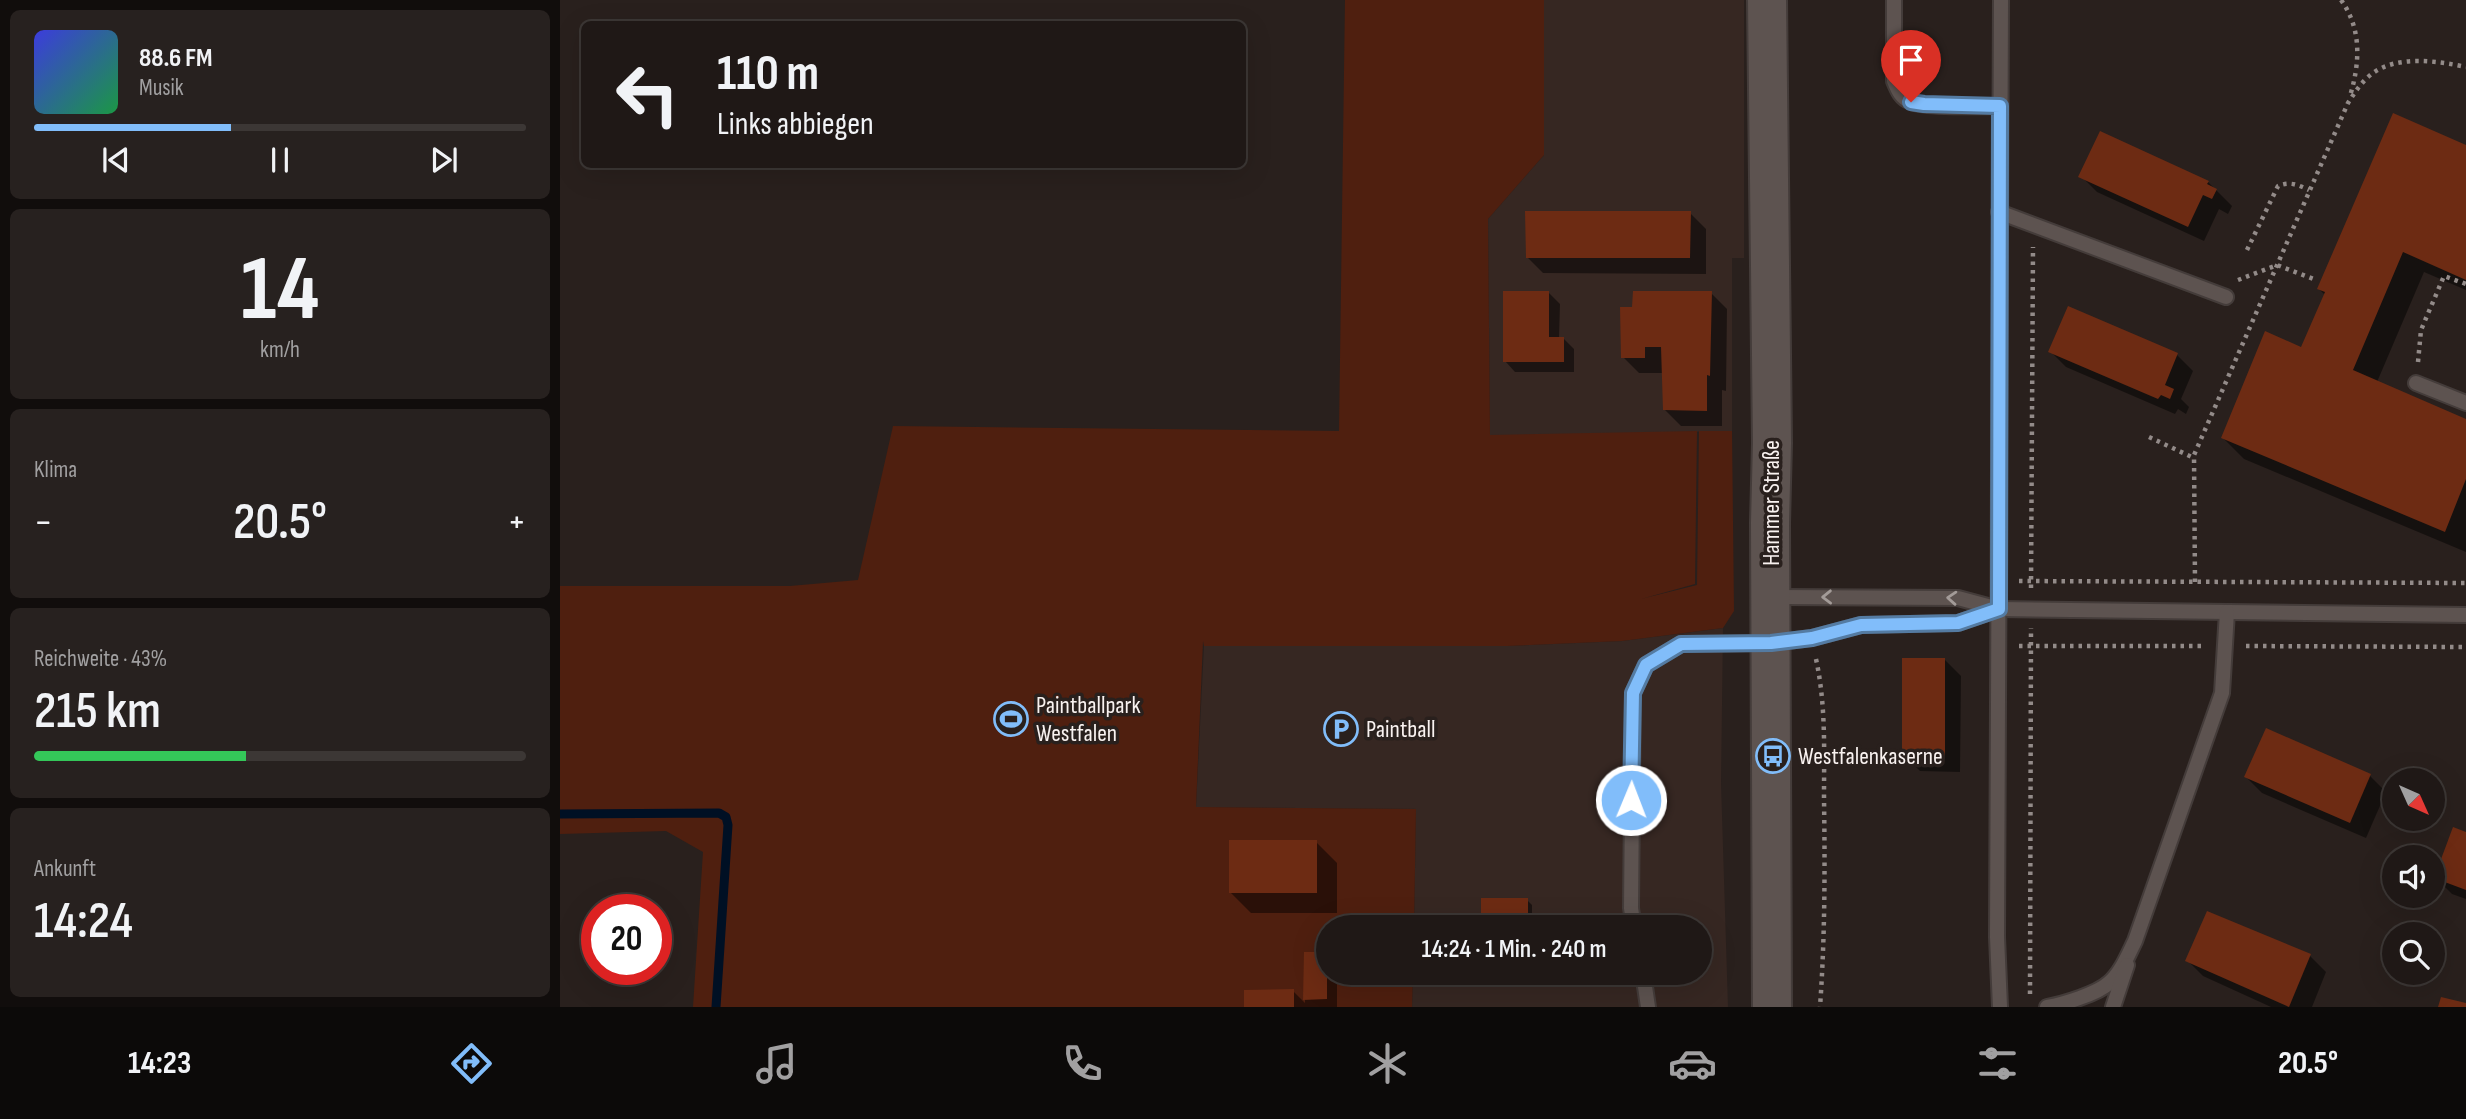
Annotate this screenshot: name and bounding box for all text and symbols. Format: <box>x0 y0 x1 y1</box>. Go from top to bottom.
pin <box>1881 30 1941 102</box>
icon: arrive <box>1892 41 1930 79</box>
text: 88.6 FM <box>139 43 213 74</box>
text: 110 m <box>717 45 819 104</box>
icon: left <box>602 49 693 140</box>
text: Musik <box>139 74 184 102</box>
text: Links abbiegen <box>717 105 874 144</box>
icon: previous <box>97 141 135 179</box>
icon: pause <box>261 141 299 179</box>
icon: next <box>425 141 463 179</box>
text: 14 <box>241 236 319 345</box>
text: km/h <box>260 336 300 364</box>
street label: Hammer Straße <box>1757 440 1786 566</box>
text: Klima <box>34 456 77 484</box>
text: 20.5° <box>233 491 327 554</box>
text: − <box>34 500 53 545</box>
text: + <box>507 500 526 545</box>
one-way arrow <box>1821 589 1832 605</box>
one-way arrow <box>1946 591 1957 606</box>
text: Reichweite · 43% <box>34 645 167 673</box>
text: 215 km <box>34 680 161 743</box>
place label: Paintballpark Westfalen <box>1036 691 1141 748</box>
sports icon: Paintballpark Westfalen <box>992 700 1030 738</box>
parking icon: Paintball <box>1322 710 1360 748</box>
place label: Paintball <box>1366 715 1435 744</box>
bus stop icon: Westfalenkaserne <box>1754 737 1792 775</box>
place label: Westfalenkaserne <box>1798 742 1943 771</box>
position arrow <box>1594 763 1668 837</box>
north arrow <box>2382 768 2445 831</box>
map controls <box>2382 768 2445 985</box>
button: sound <box>2382 845 2445 908</box>
text: Ankunft <box>34 855 96 883</box>
text: 14:24 <box>34 890 133 953</box>
speed limit sign: 20 <box>581 894 672 985</box>
button: search <box>2382 922 2445 985</box>
text: 14:24 · 1 Min. · 240 m <box>1422 934 1606 965</box>
icon: directions <box>447 1039 496 1088</box>
icon: music <box>752 1039 801 1088</box>
icon: phone <box>1058 1039 1107 1088</box>
icon: climate <box>1363 1039 1412 1088</box>
icon: car <box>1668 1039 1717 1088</box>
icon: filters <box>1973 1039 2022 1088</box>
text: 14:23 <box>128 1044 191 1083</box>
text: 20.5° <box>2278 1044 2338 1083</box>

